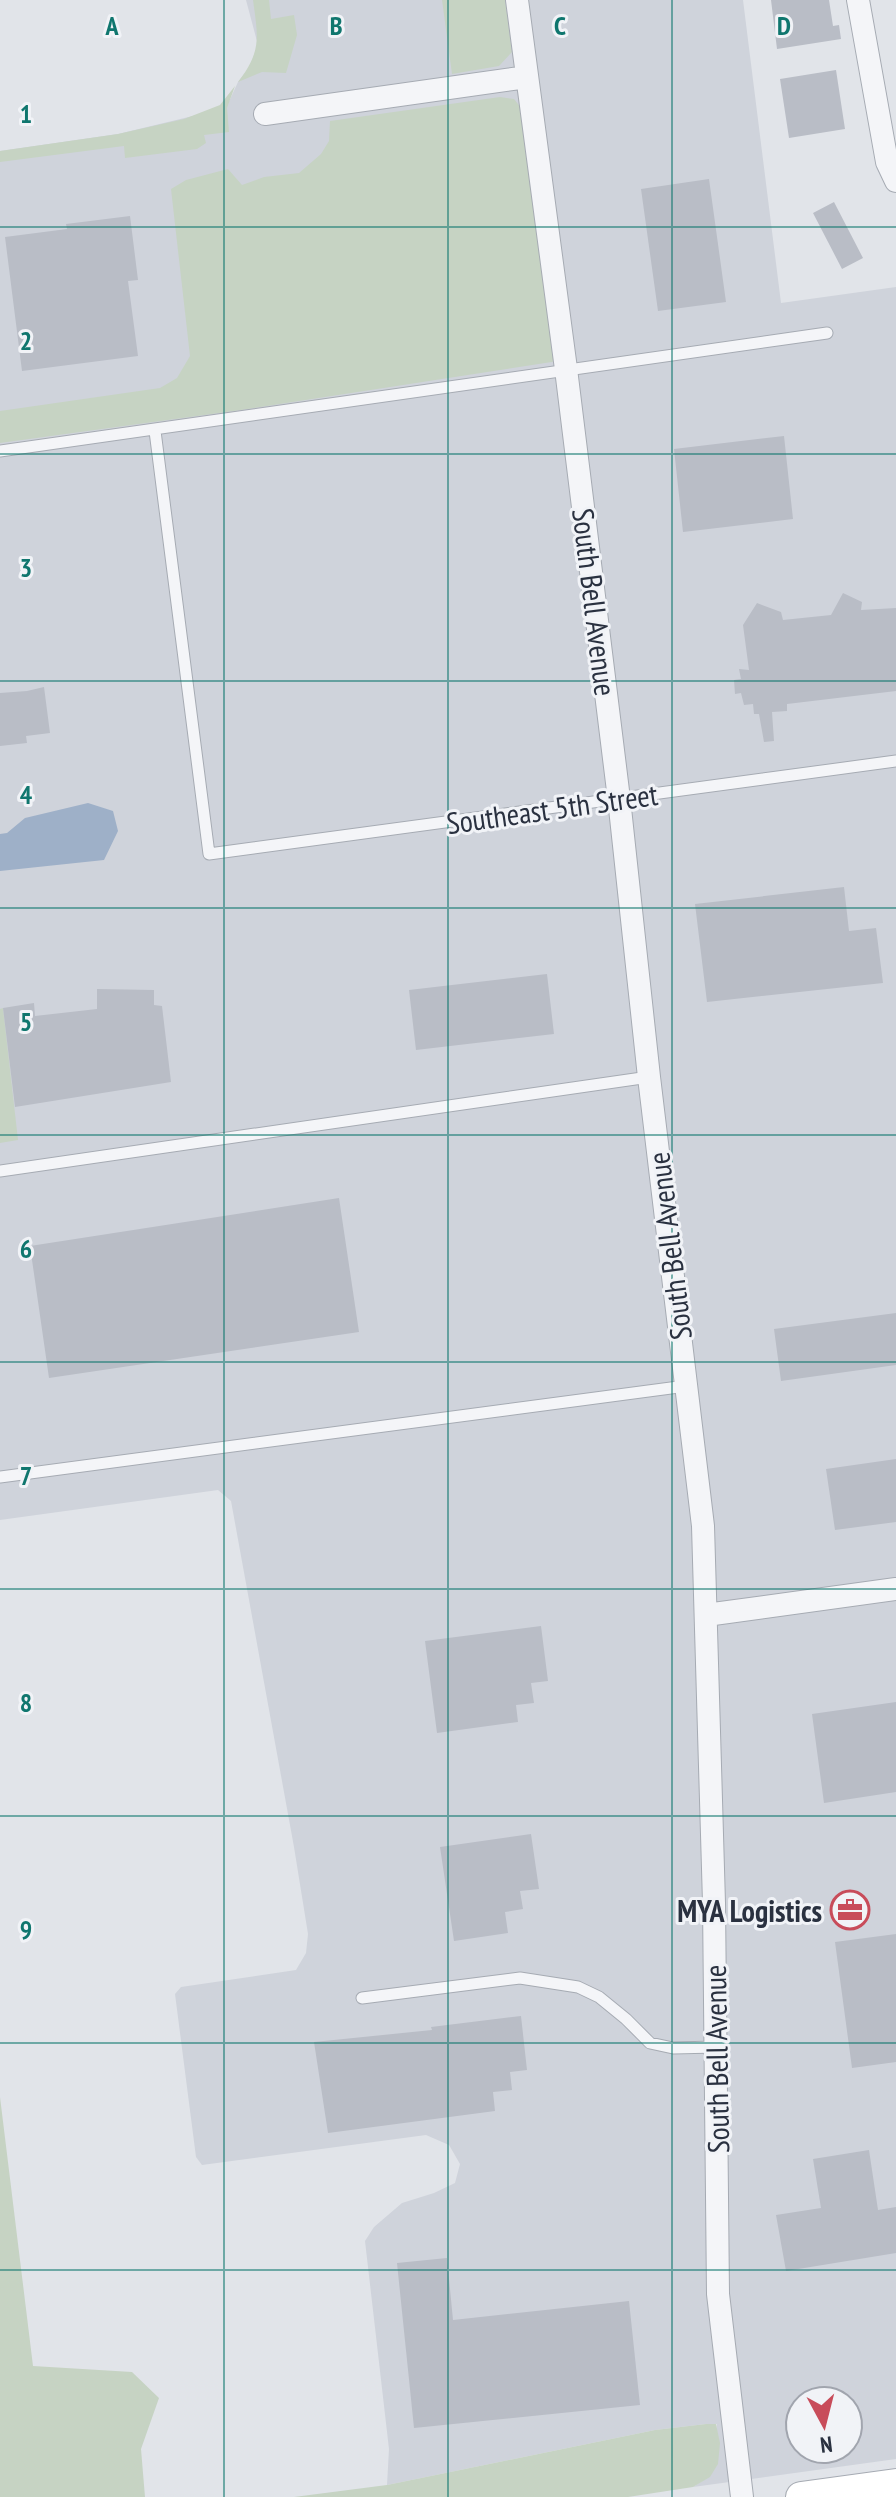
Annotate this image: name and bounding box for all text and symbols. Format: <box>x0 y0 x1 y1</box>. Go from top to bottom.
text: A <box>104 9 119 42</box>
text: B <box>330 9 343 42</box>
text: C <box>554 9 566 42</box>
text: D <box>777 9 791 42</box>
text: 1 <box>20 97 32 130</box>
text: 2 <box>20 324 32 357</box>
street label: South Bell Avenue <box>564 506 626 698</box>
text: 3 <box>20 551 32 584</box>
street label: Southeast 5th Street <box>444 774 661 842</box>
text: 4 <box>20 778 33 811</box>
text: 5 <box>20 1005 32 1038</box>
street label: South Bell Avenue <box>638 1150 700 1342</box>
text: 6 <box>20 1232 32 1265</box>
text: 7 <box>20 1459 32 1492</box>
text: 8 <box>20 1686 32 1719</box>
office icon: MYA Logistics <box>829 1889 871 1931</box>
place label: MYA Logistics <box>677 1891 822 1930</box>
text: 9 <box>20 1913 32 1946</box>
street label: South Bell Avenue <box>695 1964 737 2154</box>
north arrow <box>784 2385 864 2465</box>
text: N <box>819 2430 834 2459</box>

